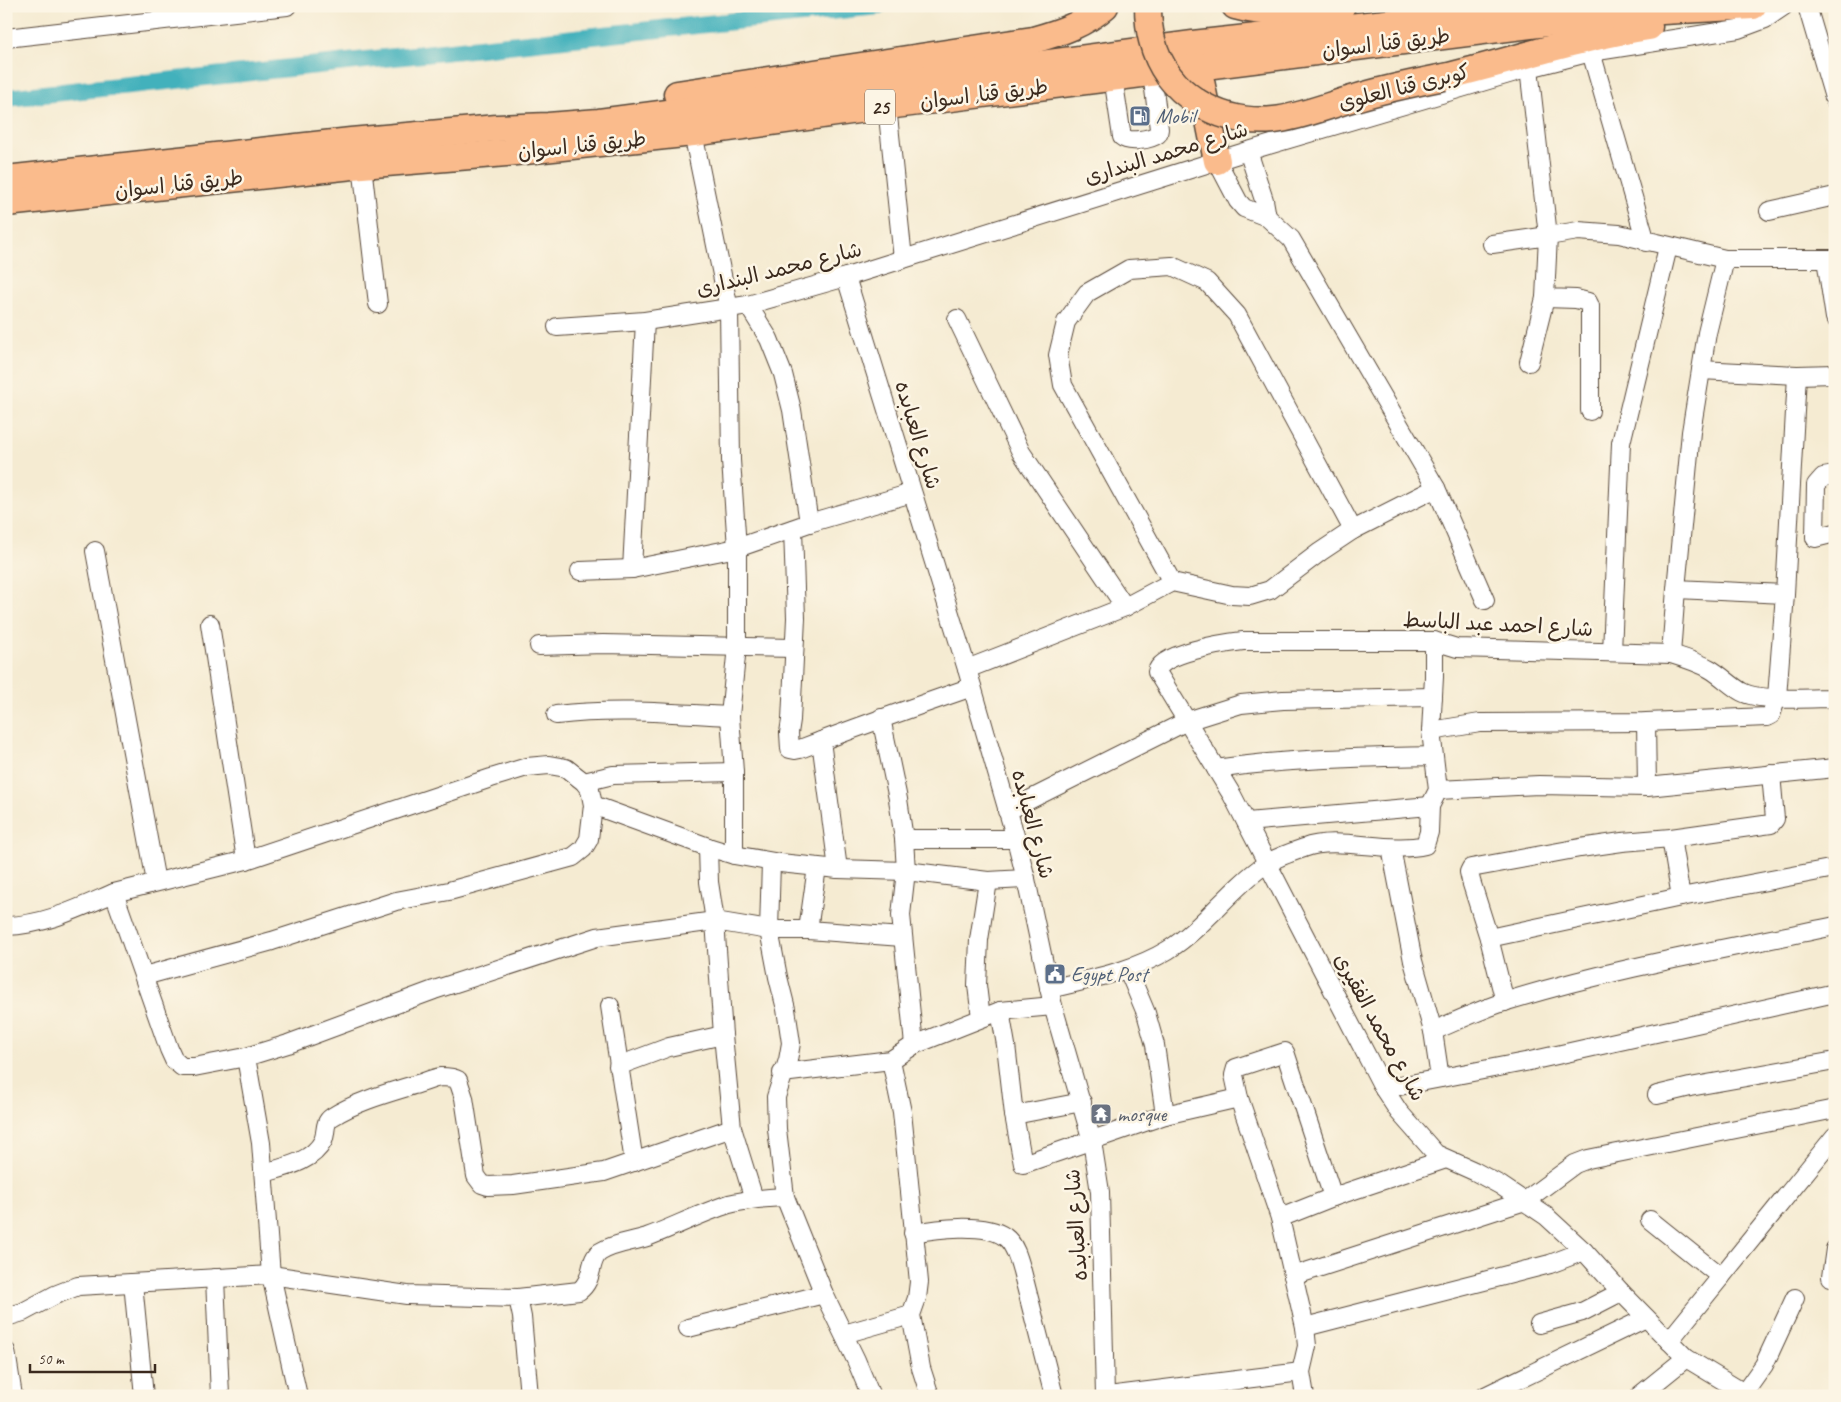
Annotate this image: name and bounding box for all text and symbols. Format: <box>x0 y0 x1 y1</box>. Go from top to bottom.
street label: طريق قنا, اسوان <box>1320 22 1452 64</box>
street label: كوبرى قنا العلوى <box>1336 58 1473 117</box>
street label: طريق قنا, اسوان <box>918 73 1050 115</box>
road number: 25 <box>865 90 895 124</box>
place label: Mobil <box>1156 103 1199 129</box>
fuel station icon: Mobil <box>1128 104 1152 128</box>
street label: شارع محمد البندارى <box>1081 116 1252 192</box>
street label: طريق قنا, اسوان <box>517 125 647 165</box>
street label: طريق قنا, اسوان <box>114 164 244 204</box>
street label: شارع محمد البندارى <box>694 236 865 304</box>
street label: شارع العبابده <box>887 378 947 493</box>
street label: شارع احمد عبد الباسط <box>1402 606 1594 644</box>
street label: شارع العبابده <box>1004 766 1060 882</box>
street label: شارع محمد الفقيرى <box>1327 948 1431 1107</box>
place label: Egypt Post <box>1071 961 1150 987</box>
public building icon: Egypt Post <box>1043 962 1067 986</box>
place label: mosque <box>1117 1101 1167 1127</box>
temple icon: mosque <box>1089 1102 1113 1126</box>
street label: شارع العبابده <box>1059 1168 1095 1282</box>
scale bar <box>30 1342 155 1374</box>
text: 50 m <box>38 1350 65 1369</box>

